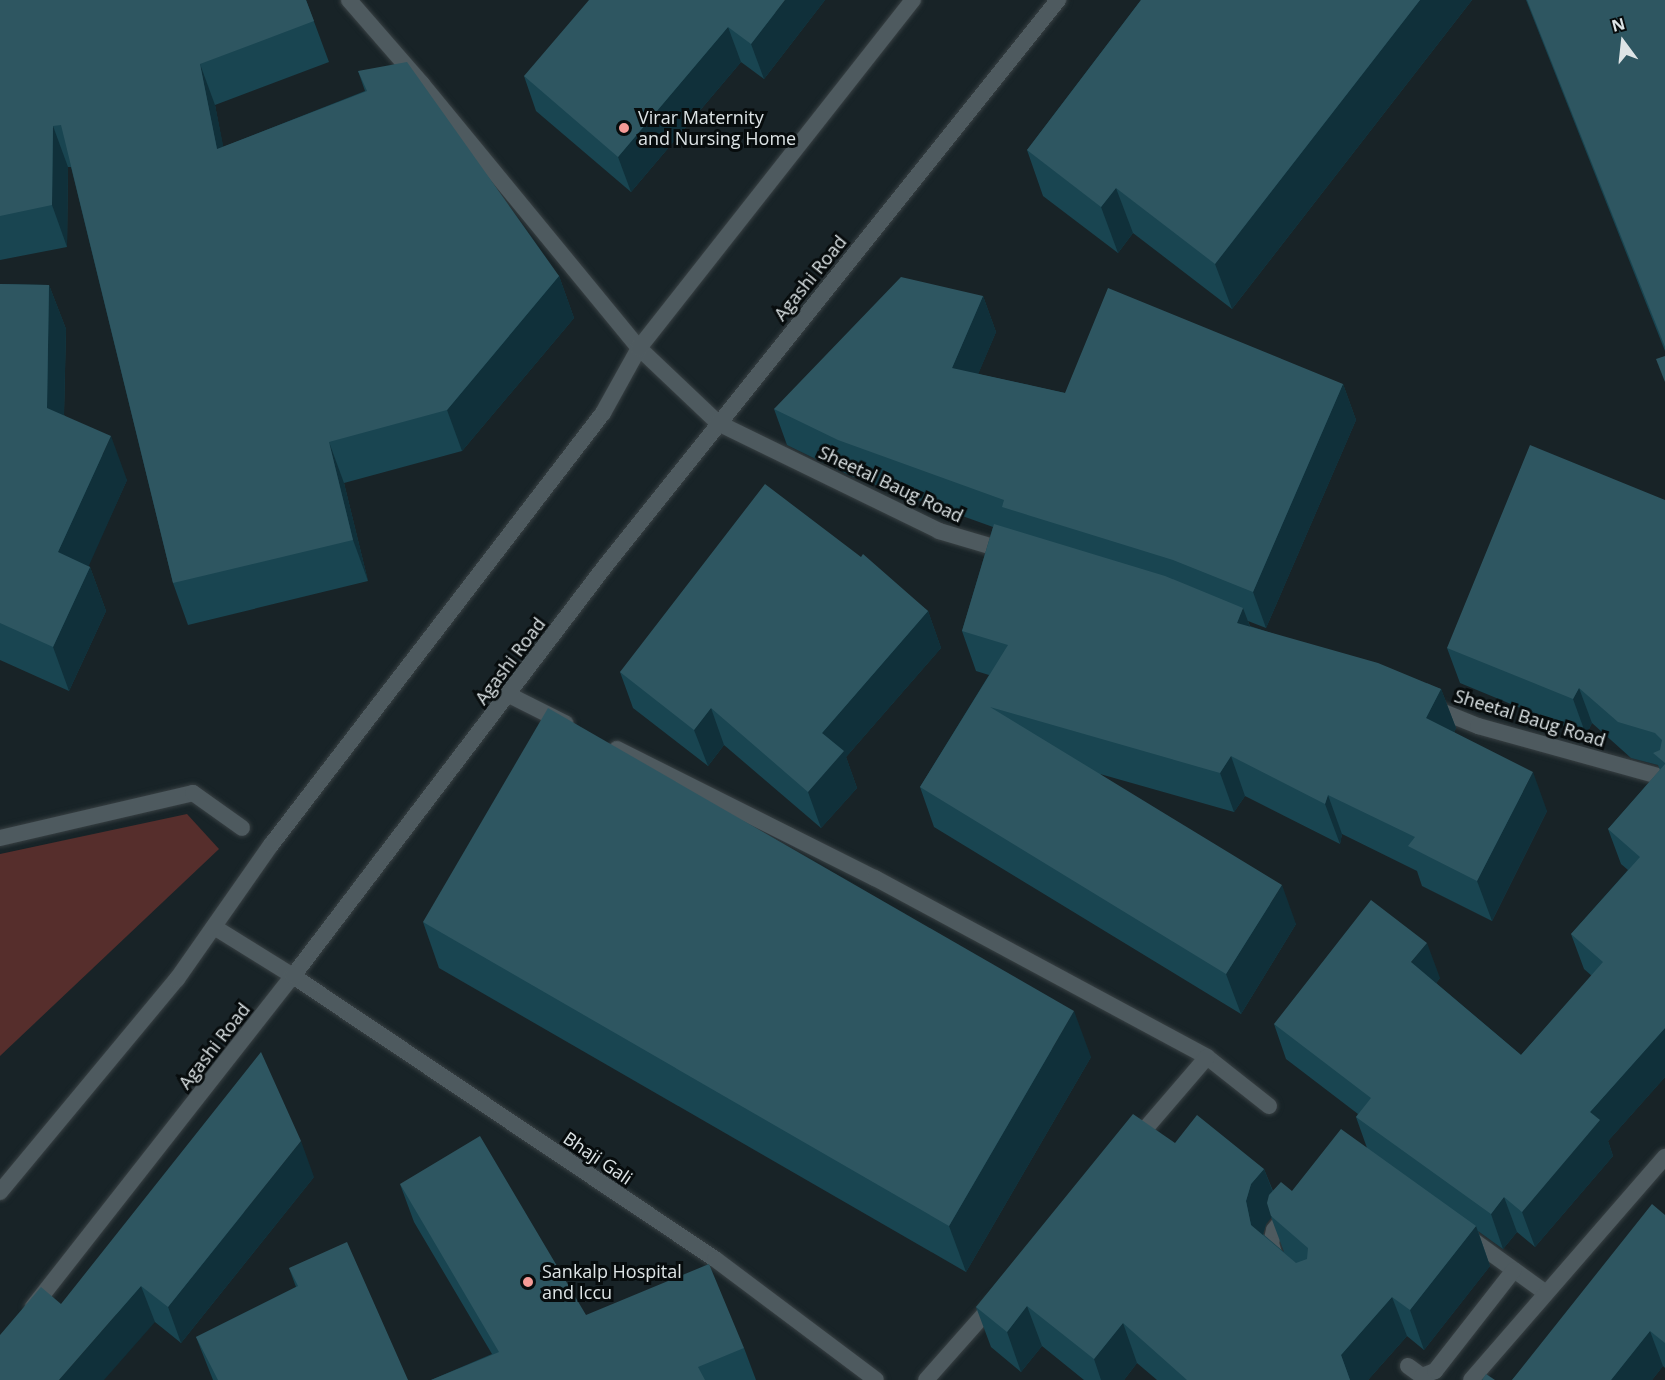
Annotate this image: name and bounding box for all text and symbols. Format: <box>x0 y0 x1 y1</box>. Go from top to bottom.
north arrow <box>1593 12 1653 72</box>
text: N <box>1609 12 1627 37</box>
place label: Virar Maternity and Nursing Home <box>638 107 796 150</box>
marker: Virar Maternity and Nursing Home <box>615 119 633 137</box>
street label: Agashi Road <box>769 231 851 325</box>
street label: Sheetal Baug Road <box>815 441 967 527</box>
street label: Agashi Road <box>470 613 550 709</box>
street label: Sheetal Baug Road <box>1452 685 1608 751</box>
street label: Agashi Road <box>174 999 254 1093</box>
street label: Bhaji Gali <box>559 1127 637 1189</box>
place label: Sankalp Hospital and Iccu <box>542 1261 682 1304</box>
marker: Sankalp Hospital and Iccu <box>519 1273 537 1291</box>

